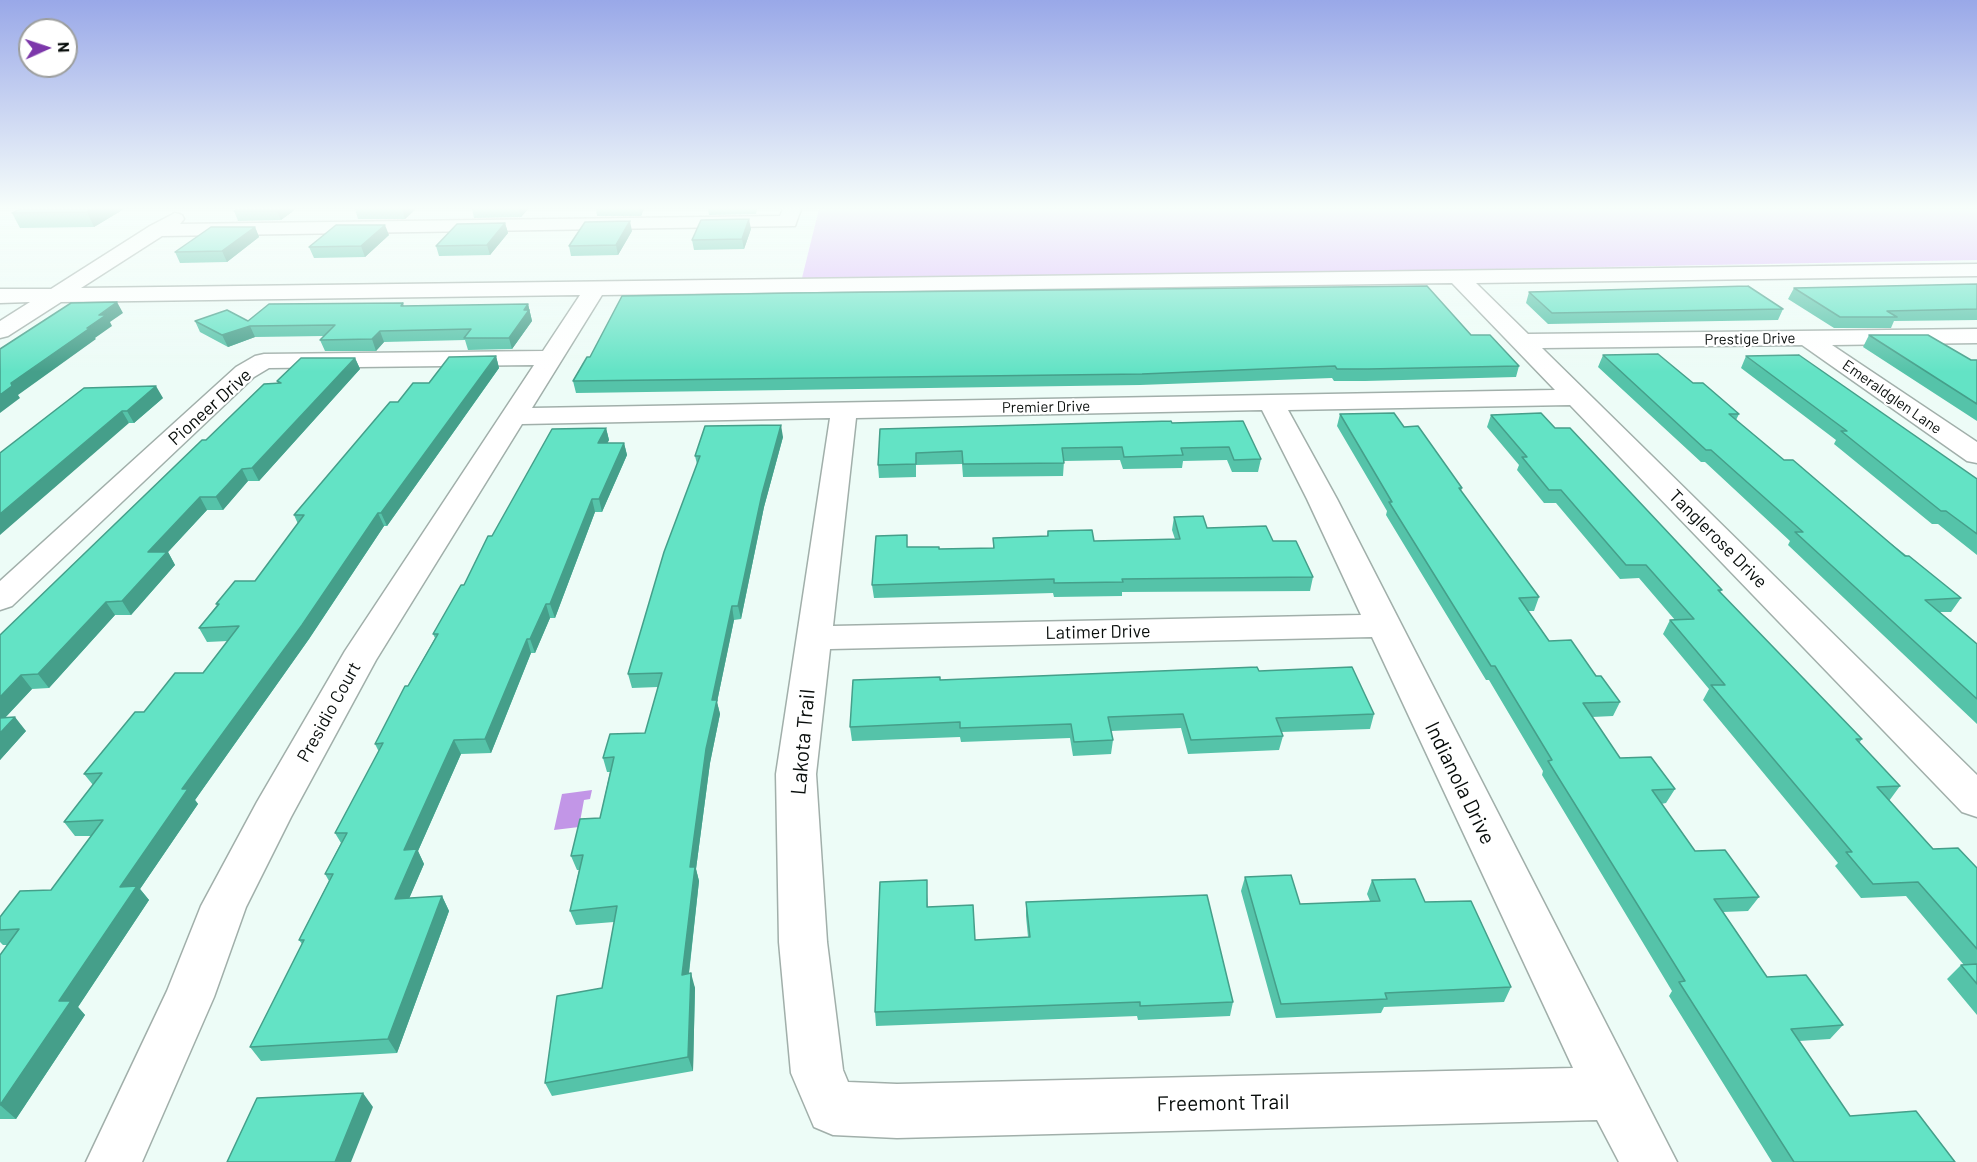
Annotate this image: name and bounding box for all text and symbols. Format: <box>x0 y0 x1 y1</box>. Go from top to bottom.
north arrow <box>18 18 78 78</box>
text: N <box>55 41 74 53</box>
street label: Prestige Drive <box>1704 329 1796 349</box>
street label: Emeraldglen Lane <box>1839 356 1945 438</box>
street label: Pioneer Drive <box>164 364 256 450</box>
street label: Premier Drive <box>1002 397 1090 417</box>
street label: Tanglerose Drive <box>1664 485 1772 593</box>
street label: Latimer Drive <box>1045 620 1151 644</box>
street label: Presidio Court <box>293 658 365 766</box>
street label: Lakota Trail <box>786 688 820 796</box>
street label: Indianola Drive <box>1419 718 1501 848</box>
street label: Freemont Trail <box>1156 1089 1290 1117</box>

